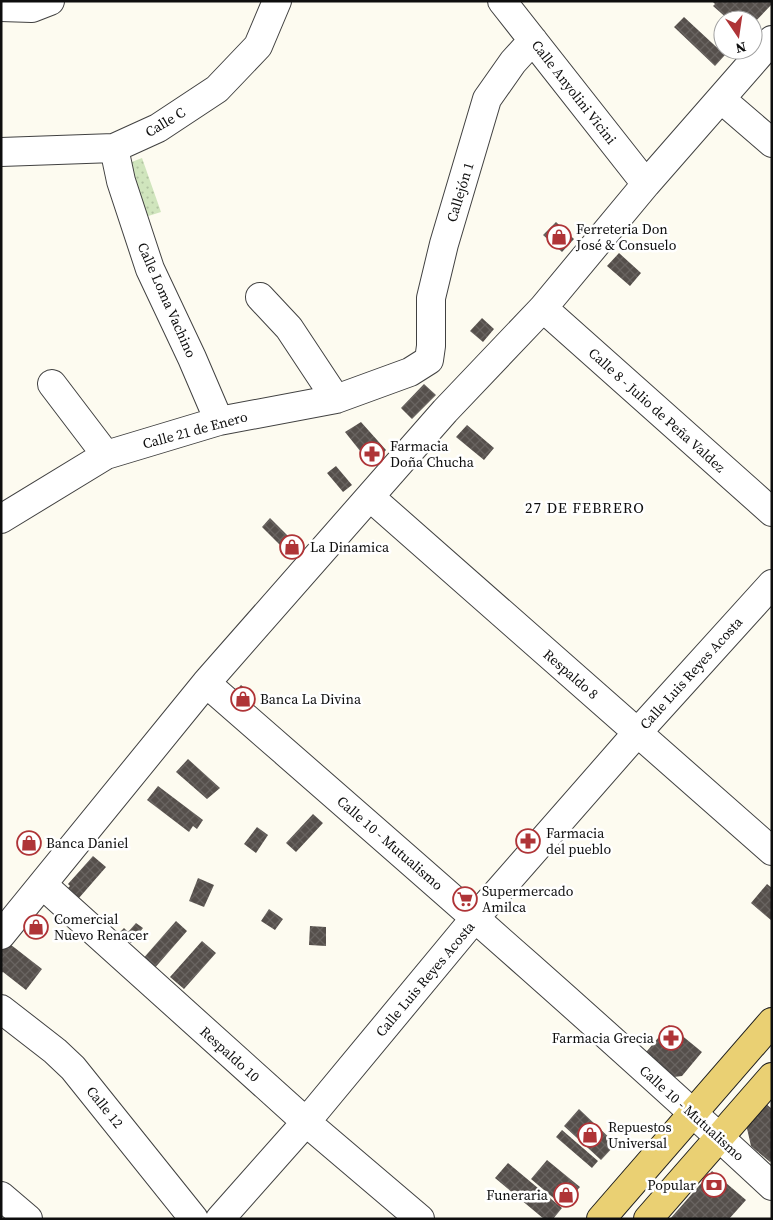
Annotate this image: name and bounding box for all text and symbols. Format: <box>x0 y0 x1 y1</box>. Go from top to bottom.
north arrow <box>713 10 763 60</box>
street label: Calle Anyolini Vicini <box>527 36 621 148</box>
text: N <box>734 37 748 59</box>
street label: Calle C <box>141 102 189 142</box>
street label: Callejón 1 <box>441 160 479 224</box>
place label: Ferreteria Don José & Consuelo <box>575 219 677 255</box>
shop icon: Ferreteria Don José & Consuelo <box>546 224 572 250</box>
street label: Calle Loma Vachino <box>133 239 202 361</box>
street label: Calle 8 - Julio de Peña Valdez <box>584 343 730 477</box>
street label: Calle 21 de Enero <box>140 406 250 454</box>
place label: Farmacia Doña Chucha <box>390 436 475 472</box>
pharmacy icon: Farmacia Doña Chucha <box>359 441 385 467</box>
district label: 27 DE FEBRERO <box>525 497 645 518</box>
shop icon: La Dinamica <box>279 534 305 560</box>
place label: La Dinamica <box>310 537 390 557</box>
street label: Calle Luis Reyes Acosta <box>635 612 748 734</box>
street label: Respaldo 8 <box>539 644 603 704</box>
shop icon: Banca La Divina <box>230 686 256 712</box>
place label: Banca La Divina <box>260 689 362 709</box>
street label: Calle 10 - Mutualismo <box>333 791 448 895</box>
place label: Farmacia del pueblo <box>546 823 612 859</box>
pharmacy icon: Farmacia del pueblo <box>515 828 541 854</box>
shop icon: Banca Daniel <box>16 830 42 856</box>
place label: Banca Daniel <box>46 833 128 853</box>
place label: Supermercado Amilca <box>482 881 574 917</box>
supermarket icon: Supermercado Amilca <box>452 886 478 912</box>
place label: Comercial Nuevo Renacer <box>54 909 148 945</box>
shop icon: Comercial Nuevo Renacer <box>23 914 49 940</box>
street label: Calle Luis Reyes Acosta <box>371 916 480 1041</box>
street label: Respaldo 10 <box>196 1022 264 1086</box>
pharmacy icon: Farmacia Grecia <box>658 1025 684 1051</box>
place label: Farmacia Grecia <box>552 1028 655 1048</box>
street label: Calle 10 - Mutualismo <box>635 1061 749 1166</box>
street label: Calle 12 <box>82 1082 128 1132</box>
place label: Repuestos Universal <box>608 1117 672 1153</box>
shop icon: Repuestos Universal <box>577 1122 603 1148</box>
bank icon: Popular <box>701 1172 727 1198</box>
place label: Popular <box>647 1175 696 1195</box>
shop icon: Funeraria <box>553 1182 579 1208</box>
place label: Funeraria <box>486 1185 549 1205</box>

